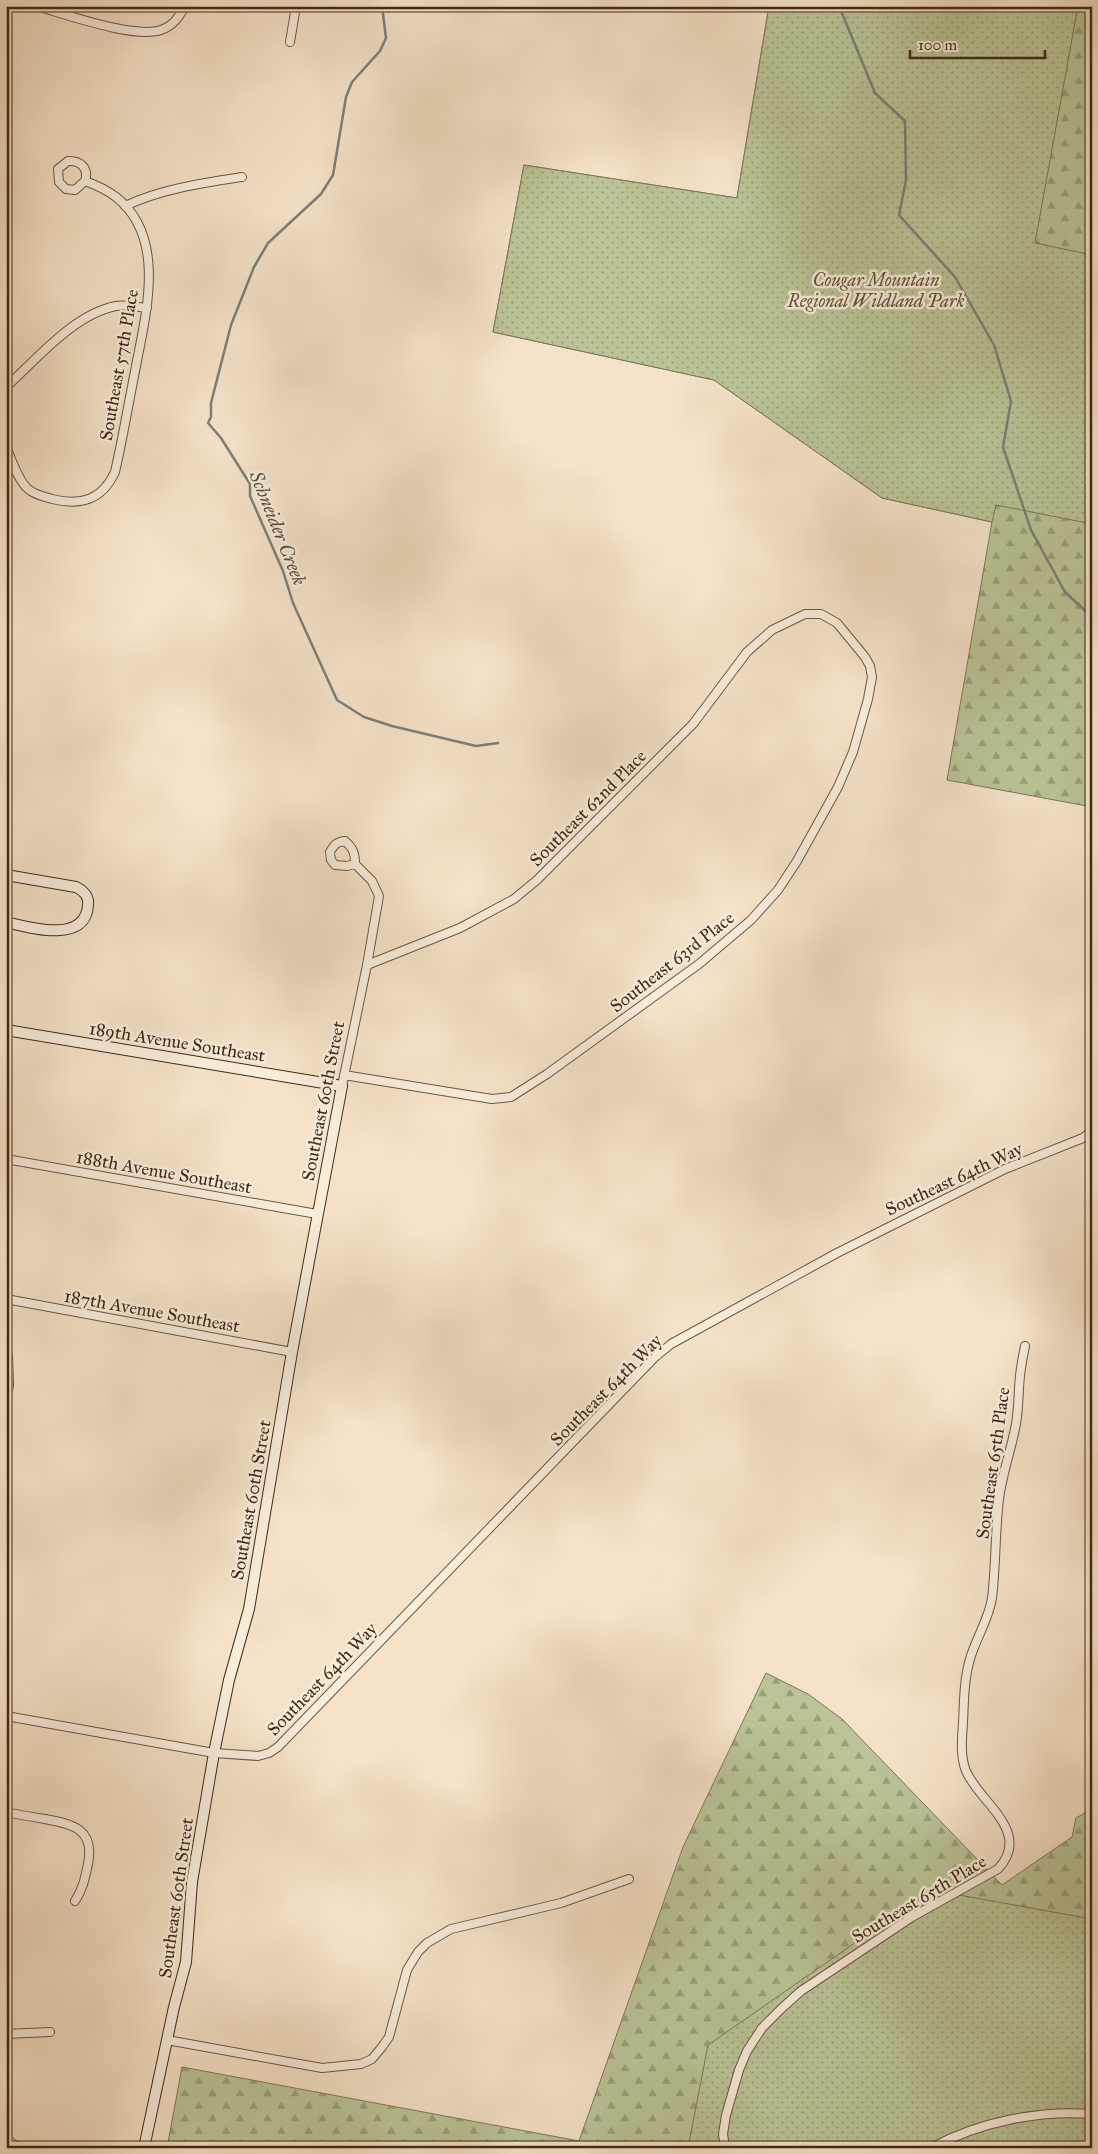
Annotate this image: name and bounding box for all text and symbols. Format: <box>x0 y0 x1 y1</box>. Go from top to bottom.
scale bar <box>910 28 1046 60</box>
text: 100 m <box>918 36 958 54</box>
park label: Cougar Mountain Regional Wildland Park <box>787 269 964 312</box>
street label: Southeast 57th Place <box>95 288 143 442</box>
water label: Schneider Creek <box>244 467 312 589</box>
street label: Southeast 62nd Place <box>525 745 651 871</box>
street label: Southeast 63rd Place <box>606 907 738 1017</box>
street label: 189th Avenue Southeast <box>87 1017 267 1067</box>
street label: Southeast 60th Street <box>297 1019 349 1183</box>
street label: Southeast 64th Way <box>882 1137 1027 1220</box>
street label: 188th Avenue Southeast <box>74 1146 254 1198</box>
street label: 187th Avenue Southeast <box>62 1285 242 1337</box>
street label: Southeast 64th Way <box>546 1329 667 1450</box>
street label: Southeast 65th Place <box>971 1386 1015 1540</box>
street label: Southeast 60th Street <box>226 1418 276 1582</box>
street label: Southeast 64th Way <box>262 1617 382 1740</box>
street label: Southeast 60th Street <box>154 1816 198 1980</box>
street label: Southeast 65th Place <box>848 1850 990 1948</box>

